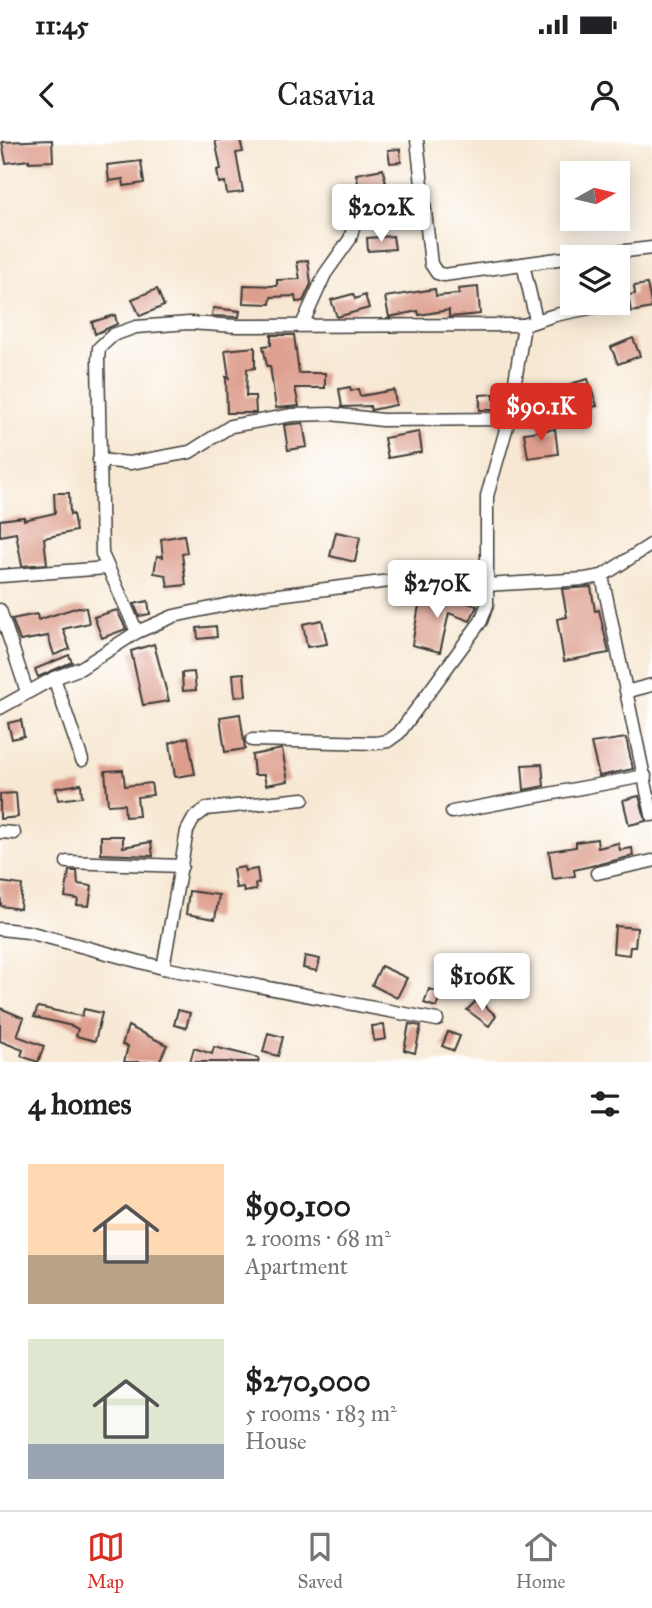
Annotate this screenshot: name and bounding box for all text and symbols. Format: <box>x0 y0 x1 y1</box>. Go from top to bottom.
text: 11:45 <box>35 9 89 41</box>
text: Casavia <box>277 75 375 114</box>
icon: back <box>28 76 66 114</box>
icon: person <box>586 76 624 114</box>
north arrow <box>560 161 630 231</box>
map controls <box>560 161 630 315</box>
pin: $202K <box>332 184 430 244</box>
text: $202K <box>348 193 414 221</box>
button: layers <box>560 245 630 315</box>
pin: $90.1K <box>484 384 598 443</box>
text: $90.1K <box>506 392 576 420</box>
pin: $270K <box>388 560 486 620</box>
text: $270K <box>404 569 470 597</box>
pin: $106K <box>433 954 531 1013</box>
text: $106K <box>450 962 514 990</box>
icon: filters <box>586 1085 624 1123</box>
text: 4 homes <box>28 1086 132 1122</box>
text: $90,100 <box>245 1188 351 1224</box>
icon: home <box>84 1192 168 1276</box>
text: 2 rooms · 68 m² <box>245 1224 391 1252</box>
text: Apartment <box>245 1252 348 1280</box>
text: $270,000 <box>245 1363 371 1399</box>
icon: home <box>84 1367 168 1451</box>
text: 5 rooms · 183 m² <box>245 1399 397 1427</box>
text: House <box>245 1427 307 1455</box>
tab: Map <box>87 1528 125 1593</box>
tab: Saved <box>298 1528 343 1593</box>
tab: Home <box>516 1528 565 1593</box>

